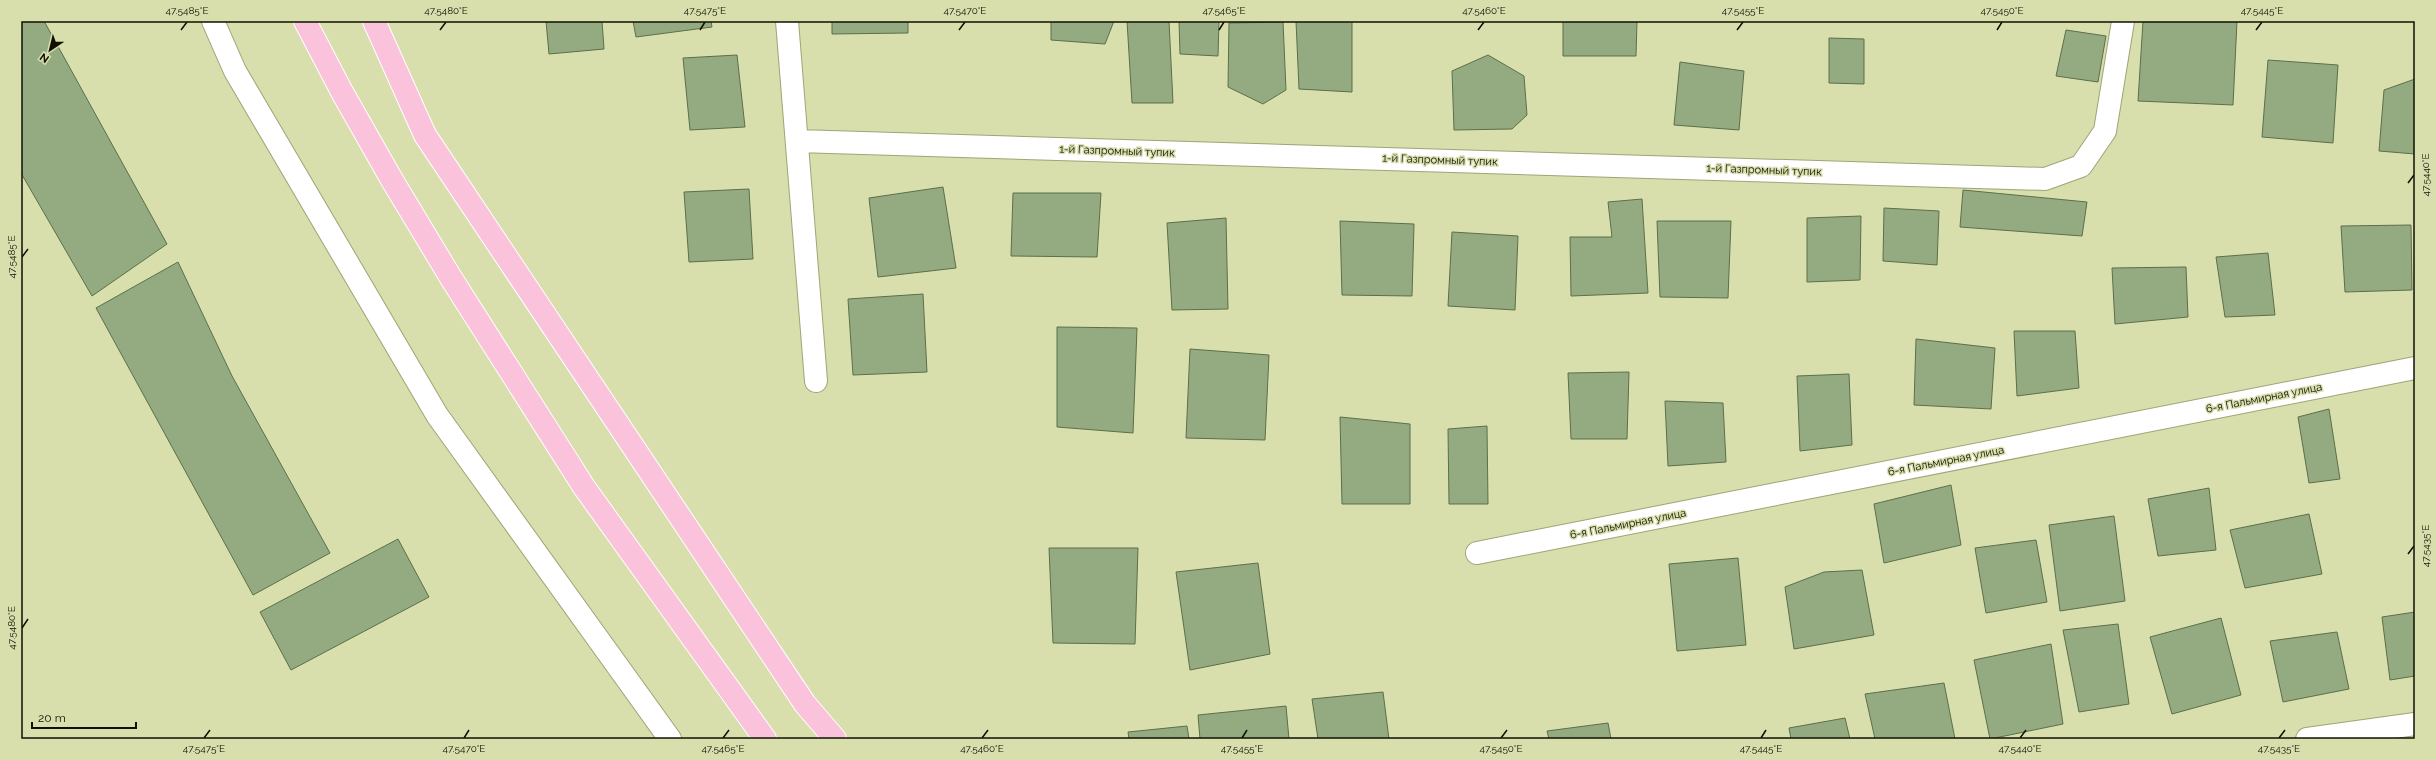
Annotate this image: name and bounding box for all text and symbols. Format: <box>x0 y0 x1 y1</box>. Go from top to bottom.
text: 47.5485°E <box>165 5 209 16</box>
text: 47.5480°E <box>424 5 468 16</box>
text: 47.5475°E <box>684 5 726 16</box>
text: 47.5470°E <box>944 5 986 16</box>
text: 47.5465°E <box>1202 5 1246 16</box>
text: 47.5460°E <box>1462 5 1506 16</box>
text: 47.5455°E <box>1722 5 1764 16</box>
text: 47.5450°E <box>1980 5 2024 16</box>
text: 47.5445°E <box>2241 5 2283 16</box>
north arrow <box>30 30 70 70</box>
text: N <box>37 50 52 66</box>
street label: 1-й Газпромный тупик <box>1059 142 1175 160</box>
street label: 1-й Газпромный тупик <box>1382 151 1498 169</box>
text: 47.5440°E <box>2420 153 2431 197</box>
street label: 1-й Газпромный тупик <box>1706 161 1822 179</box>
text: 47.5485°E <box>6 235 17 279</box>
street label: 6-я Пальмирная улица <box>2205 380 2323 416</box>
street label: 6-я Пальмирная улица <box>1887 443 2005 479</box>
street label: 6-я Пальмирная улица <box>1569 506 1687 542</box>
text: 47.5435°E <box>2420 525 2431 567</box>
text: 47.5480°E <box>6 606 17 650</box>
scale bar <box>32 704 136 730</box>
text: 20 m <box>38 711 66 725</box>
text: 47.5475°E <box>183 743 225 754</box>
text: 47.5470°E <box>443 743 485 754</box>
text: 47.5465°E <box>701 743 745 754</box>
text: 47.5460°E <box>960 743 1004 754</box>
text: 47.5455°E <box>1221 743 1263 754</box>
text: 47.5450°E <box>1479 743 1523 754</box>
text: 47.5445°E <box>1740 743 1782 754</box>
text: 47.5440°E <box>1998 743 2042 754</box>
text: 47.5435°E <box>2258 743 2300 754</box>

